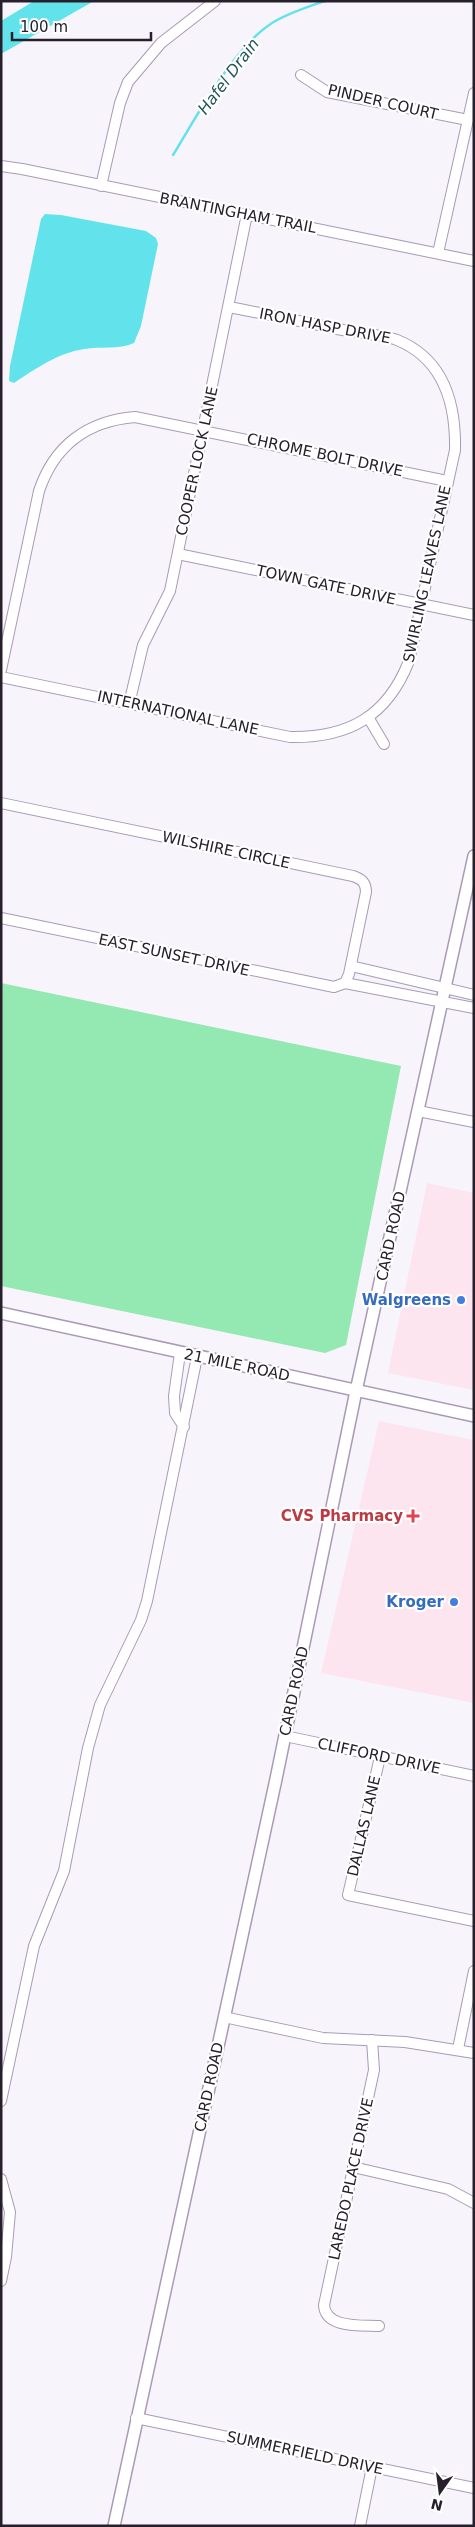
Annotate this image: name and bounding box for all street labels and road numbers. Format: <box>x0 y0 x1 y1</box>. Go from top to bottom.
street label: PINDER COURT <box>326 81 441 124</box>
street label: BRANTINGHAM TRAIL <box>158 189 319 237</box>
street label: IRON HASP DRIVE <box>258 304 392 348</box>
street label: COOPER LOCK LANE <box>172 385 222 537</box>
street label: CHROME BOLT DRIVE <box>245 430 405 480</box>
street label: SWIRLING LEAVES LANE <box>399 484 455 664</box>
street label: TOWN GATE DRIVE <box>254 561 397 609</box>
street label: INTERNATIONAL LANE <box>96 687 260 739</box>
street label: WILSHIRE CIRCLE <box>160 828 292 872</box>
street label: EAST SUNSET DRIVE <box>97 930 251 980</box>
street label: CARD ROAD <box>373 1189 409 1283</box>
street label: 21 MILE ROAD <box>182 1345 292 1385</box>
street label: CARD ROAD <box>276 1644 312 1738</box>
street label: CLIFFORD DRIVE <box>316 1734 442 1778</box>
street label: DALLAS LANE <box>344 1774 384 1878</box>
street label: CARD ROAD <box>191 2040 227 2134</box>
street label: LAREDO PLACE DRIVE <box>325 2096 377 2262</box>
street label: SUMMERFIELD DRIVE <box>225 2428 385 2478</box>

